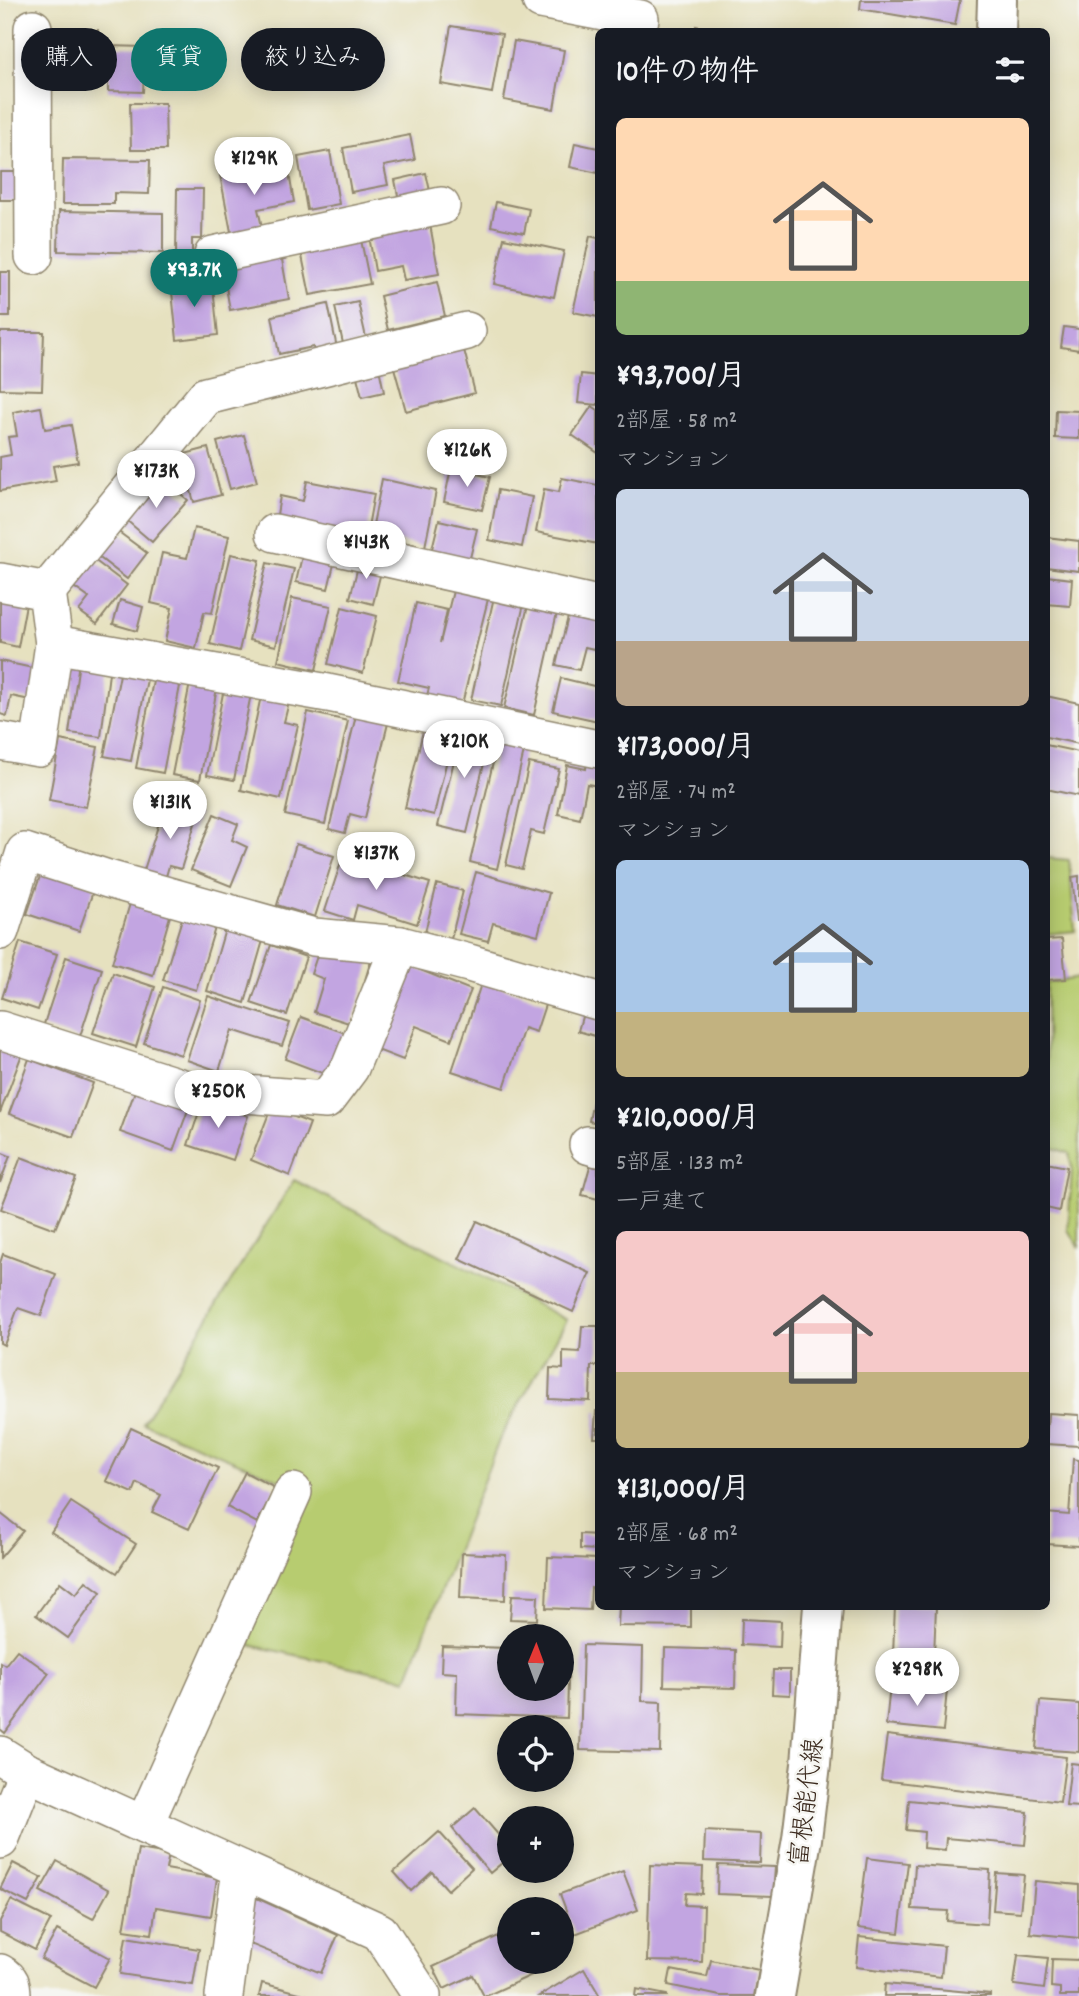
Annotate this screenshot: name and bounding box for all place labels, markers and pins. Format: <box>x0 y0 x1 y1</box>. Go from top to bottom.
pin: ¥129K <box>205 138 303 197</box>
pin: ¥93.7K <box>137 250 251 309</box>
pin: ¥126K <box>418 430 516 489</box>
pin: ¥173K <box>107 450 205 510</box>
pin: ¥143K <box>317 522 415 581</box>
pin: ¥210K <box>415 720 513 780</box>
pin: ¥131K <box>121 782 219 841</box>
pin: ¥137K <box>327 832 425 892</box>
pin: ¥250K <box>169 1070 267 1130</box>
pin: ¥298K <box>868 1648 966 1708</box>

